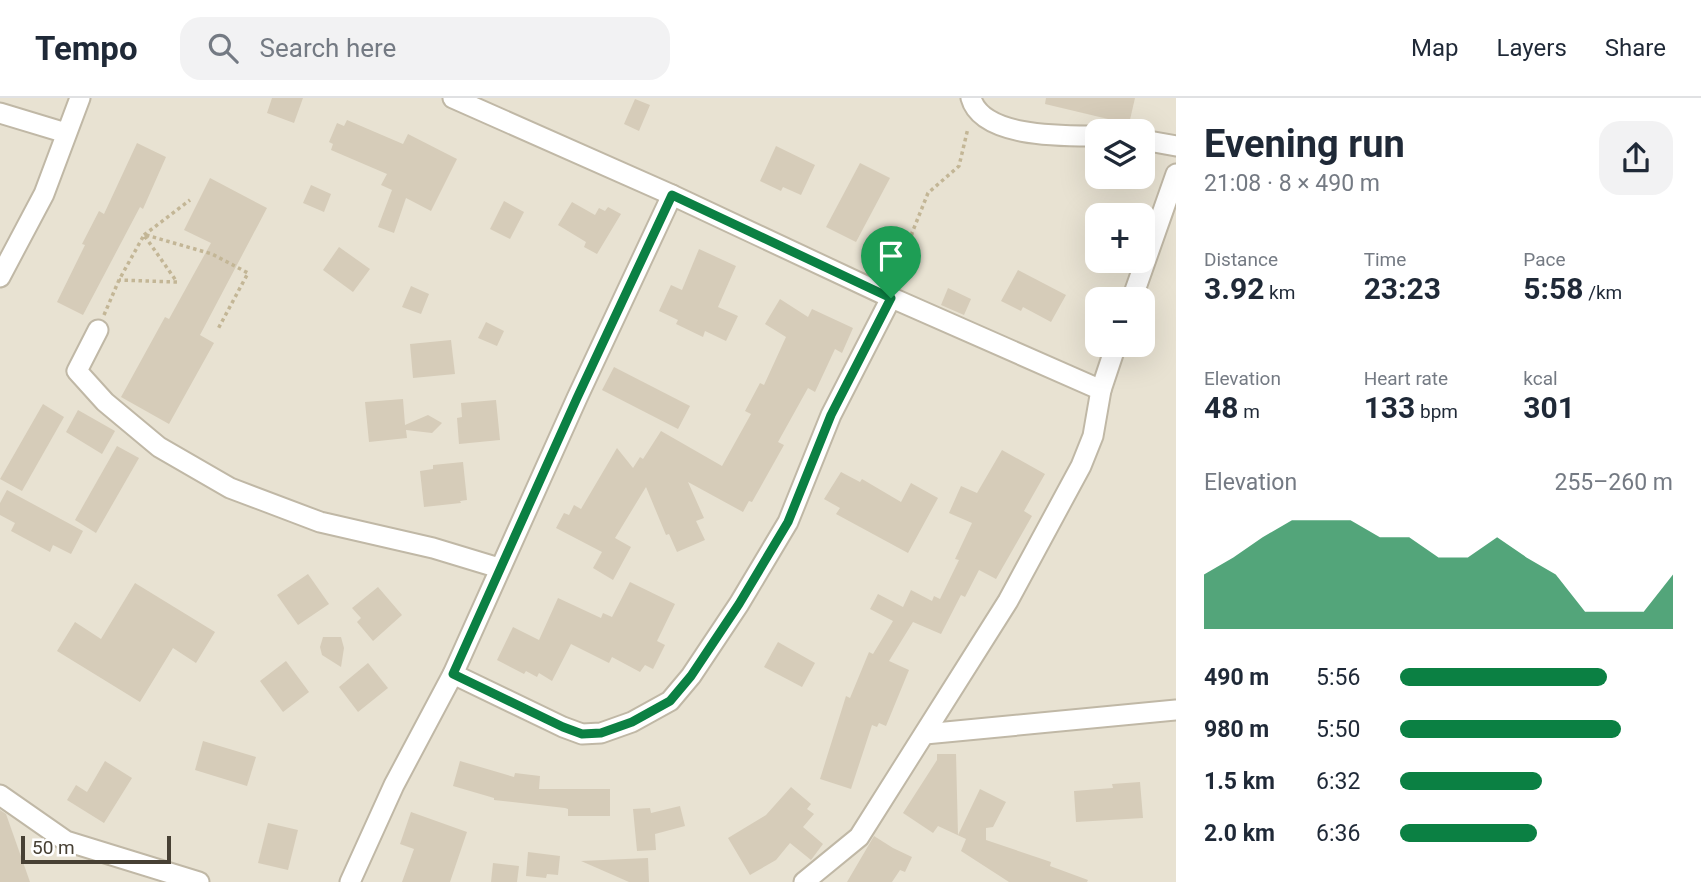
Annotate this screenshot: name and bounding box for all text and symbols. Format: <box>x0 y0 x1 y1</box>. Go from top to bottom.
search box <box>180 17 670 80</box>
text: Tempo <box>35 29 138 68</box>
icon: search <box>204 29 242 67</box>
text: Search here <box>260 33 396 63</box>
text: Map <box>1411 34 1459 62</box>
text: Layers <box>1497 34 1567 62</box>
text: Share <box>1605 34 1666 62</box>
map controls <box>1085 119 1155 357</box>
button: layers <box>1085 119 1155 189</box>
button: share <box>1599 121 1673 195</box>
text: Evening run <box>1204 122 1405 166</box>
text: 21:08 · 8 × 490 m <box>1204 170 1380 197</box>
button: + <box>1085 203 1155 273</box>
pin <box>861 226 921 298</box>
icon: arrive <box>872 237 910 275</box>
text: Distance <box>1204 248 1278 271</box>
text: Time <box>1364 248 1406 271</box>
text: Pace <box>1523 248 1566 271</box>
text: 3.92 <box>1204 271 1264 306</box>
text: 23:23 <box>1364 271 1441 306</box>
text: 5:58 <box>1523 271 1583 306</box>
text: km <box>1264 281 1295 304</box>
text: /km <box>1583 281 1622 304</box>
button: − <box>1085 287 1155 357</box>
text: Elevation <box>1204 367 1281 390</box>
text: Heart rate <box>1364 367 1448 390</box>
text: kcal <box>1523 367 1558 390</box>
text: 48 <box>1204 390 1238 425</box>
text: 133 <box>1364 390 1415 425</box>
text: 301 <box>1523 390 1575 425</box>
text: m <box>1238 400 1260 423</box>
text: bpm <box>1415 400 1458 423</box>
text: Elevation <box>1204 469 1297 496</box>
text: 255–260 m <box>1554 469 1673 496</box>
text: 490 m <box>1204 664 1269 691</box>
text: 5:56 <box>1316 664 1360 691</box>
text: 980 m <box>1204 716 1269 743</box>
text: 5:50 <box>1316 716 1360 743</box>
text: 1.5 km <box>1204 768 1275 795</box>
text: 6:32 <box>1316 768 1360 795</box>
text: 2.0 km <box>1204 820 1275 847</box>
text: 6:36 <box>1316 820 1360 847</box>
scale bar <box>21 833 172 865</box>
text: 50 m <box>32 836 75 859</box>

